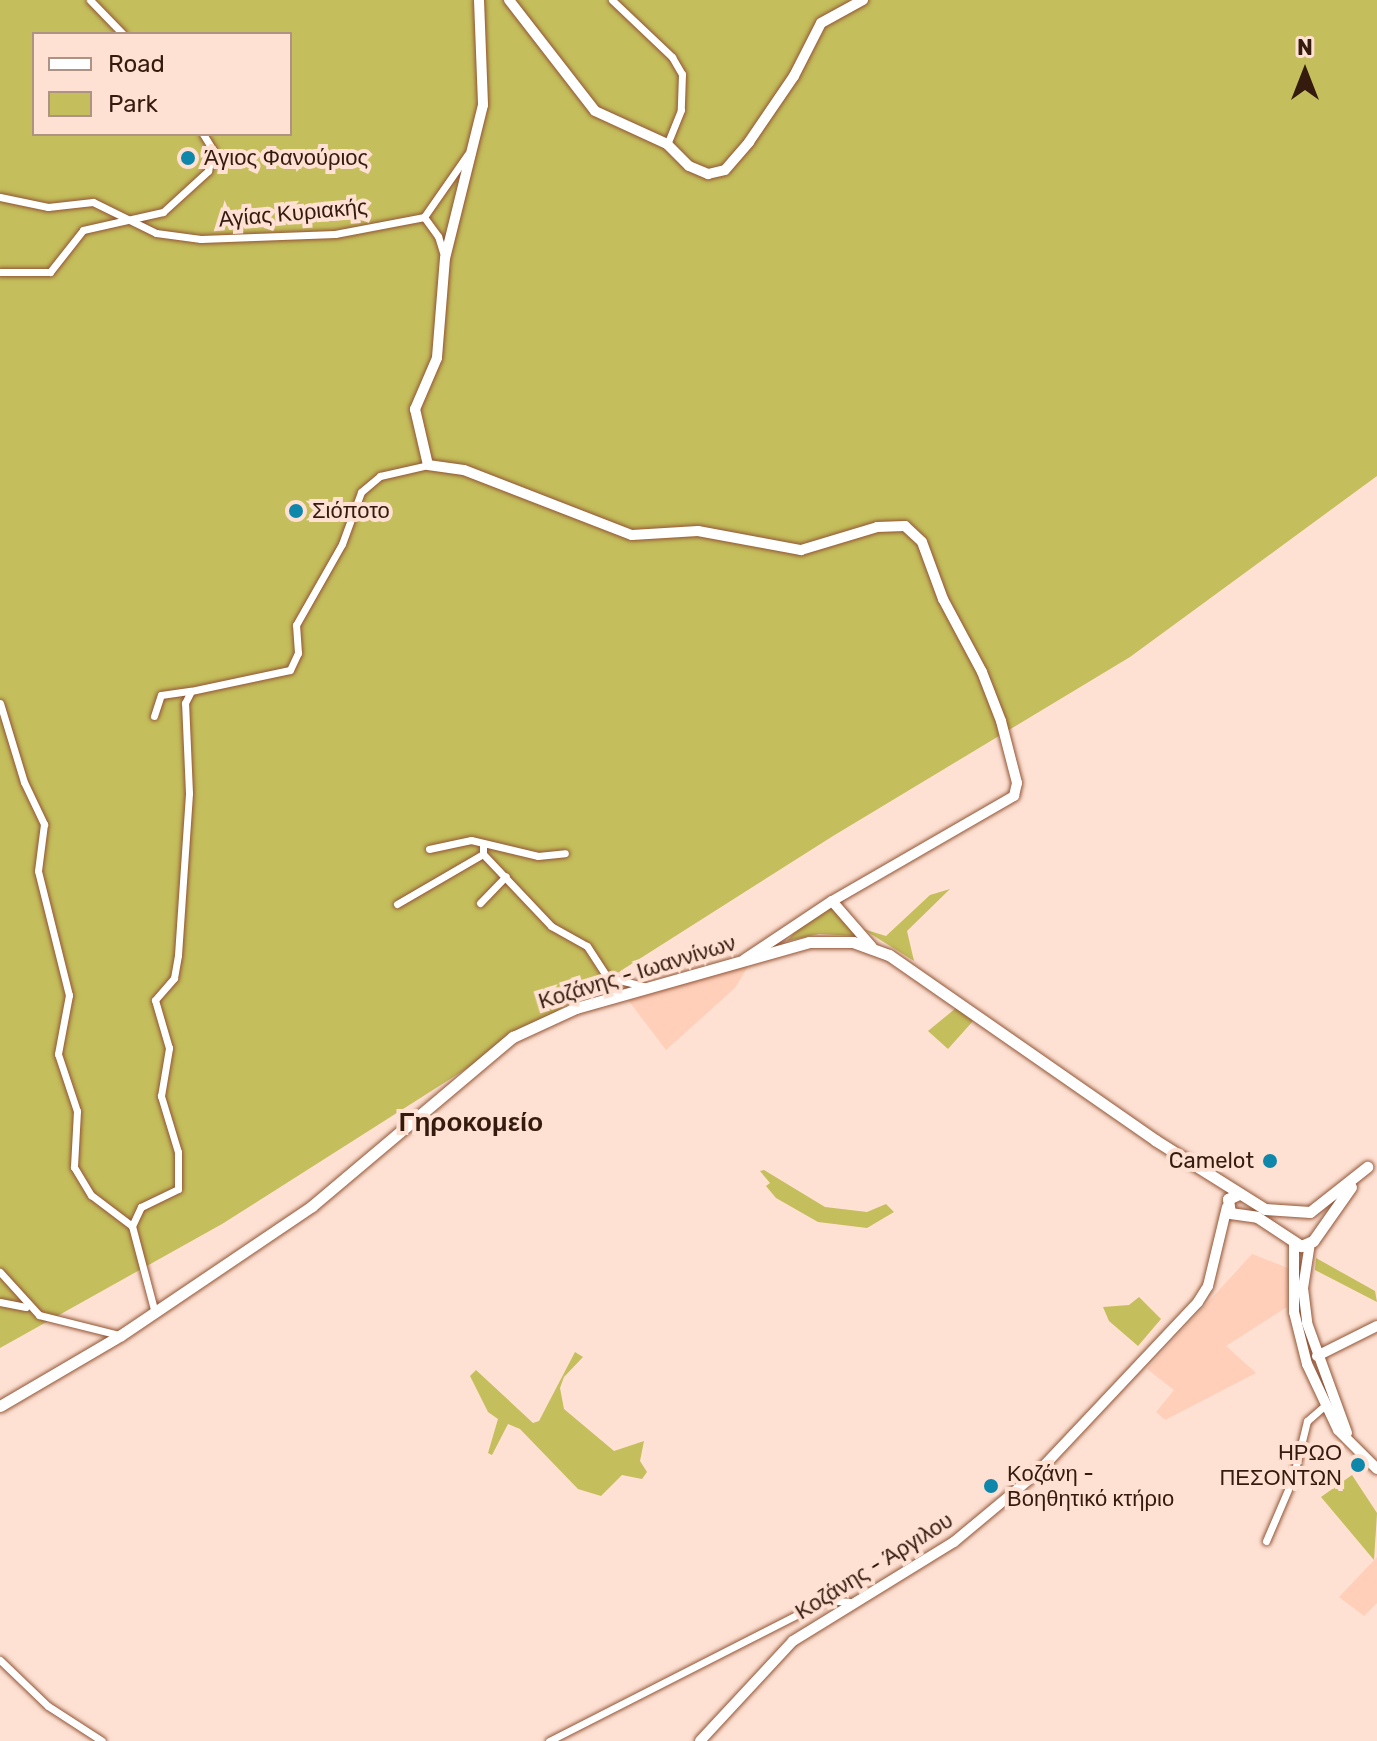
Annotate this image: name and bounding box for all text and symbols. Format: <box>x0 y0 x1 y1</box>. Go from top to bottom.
legend <box>32 32 292 136</box>
north arrow <box>1265 32 1345 112</box>
text: N <box>1297 34 1313 61</box>
text: Road <box>108 50 165 78</box>
text: Park <box>108 90 158 118</box>
place label: Άγιος Φανούριος <box>204 145 368 171</box>
marker: Άγιος Φανούριος <box>179 149 197 167</box>
street label: Αγίας Κυριακής <box>217 193 369 233</box>
place label: Σιόποτο <box>312 498 390 524</box>
marker: Σιόποτο <box>287 502 305 520</box>
street label: Κοζάνης - Ιωαννίνων <box>535 929 739 1015</box>
district label: Γηροκομείο <box>399 1107 543 1139</box>
place label: Camelot <box>1169 1148 1254 1174</box>
marker: Camelot <box>1261 1152 1279 1170</box>
place label: ΗΡΩΟ ΠΕΣΟΝΤΩΝ <box>1219 1439 1342 1490</box>
marker: ΗΡΩΟ ΠΕΣΟΝΤΩΝ <box>1349 1456 1367 1474</box>
place label: Κοζάνη - Βοηθητικό κτήριο <box>1007 1460 1174 1512</box>
marker: Κοζάνη - Βοηθητικό κτήριο <box>982 1477 1000 1495</box>
street label: Κοζάνης - Άργιλου <box>790 1507 958 1625</box>

